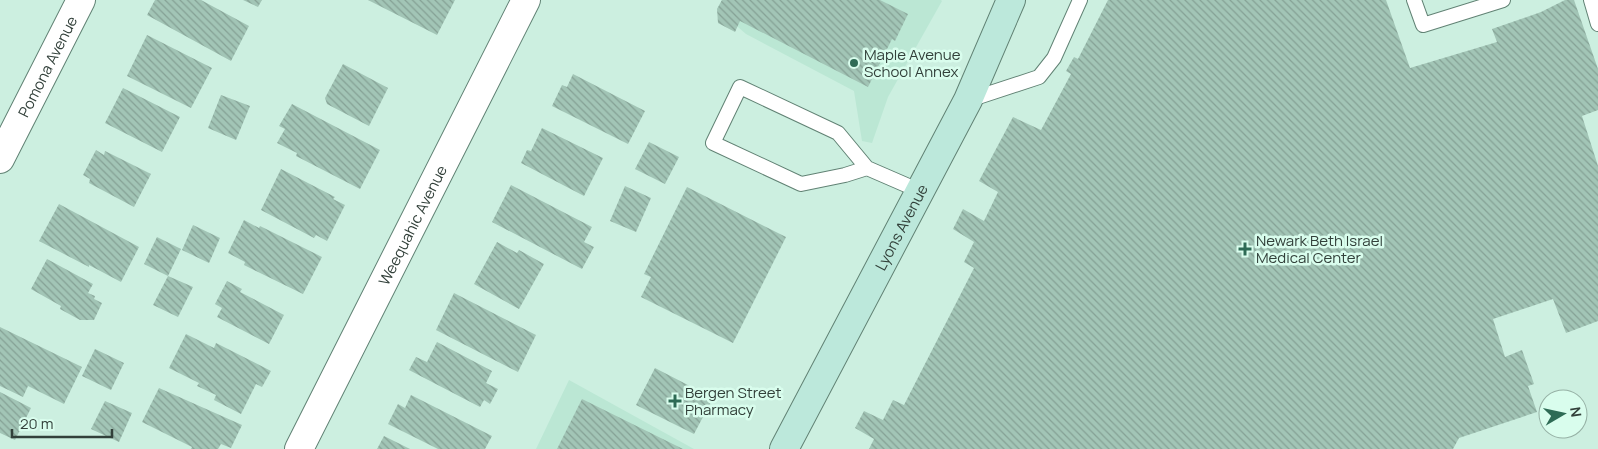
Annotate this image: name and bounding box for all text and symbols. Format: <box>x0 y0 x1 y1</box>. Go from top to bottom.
street label: Pomona Avenue <box>13 12 82 121</box>
place label: Maple Avenue School Annex <box>864 44 961 82</box>
marker: Maple Avenue School Annex <box>848 57 860 69</box>
street label: Weequahic Avenue <box>373 161 451 289</box>
street label: Lyons Avenue <box>870 180 933 274</box>
place label: Newark Beth Israel Medical Center <box>1256 230 1383 268</box>
marker: Newark Beth Israel Medical Center <box>1238 242 1252 256</box>
place label: Bergen Street Pharmacy <box>685 382 781 420</box>
north arrow <box>1538 389 1588 439</box>
marker: Bergen Street Pharmacy <box>669 395 681 407</box>
text: N <box>1566 405 1587 418</box>
scale bar <box>12 406 112 438</box>
text: 20 m <box>20 413 53 434</box>

